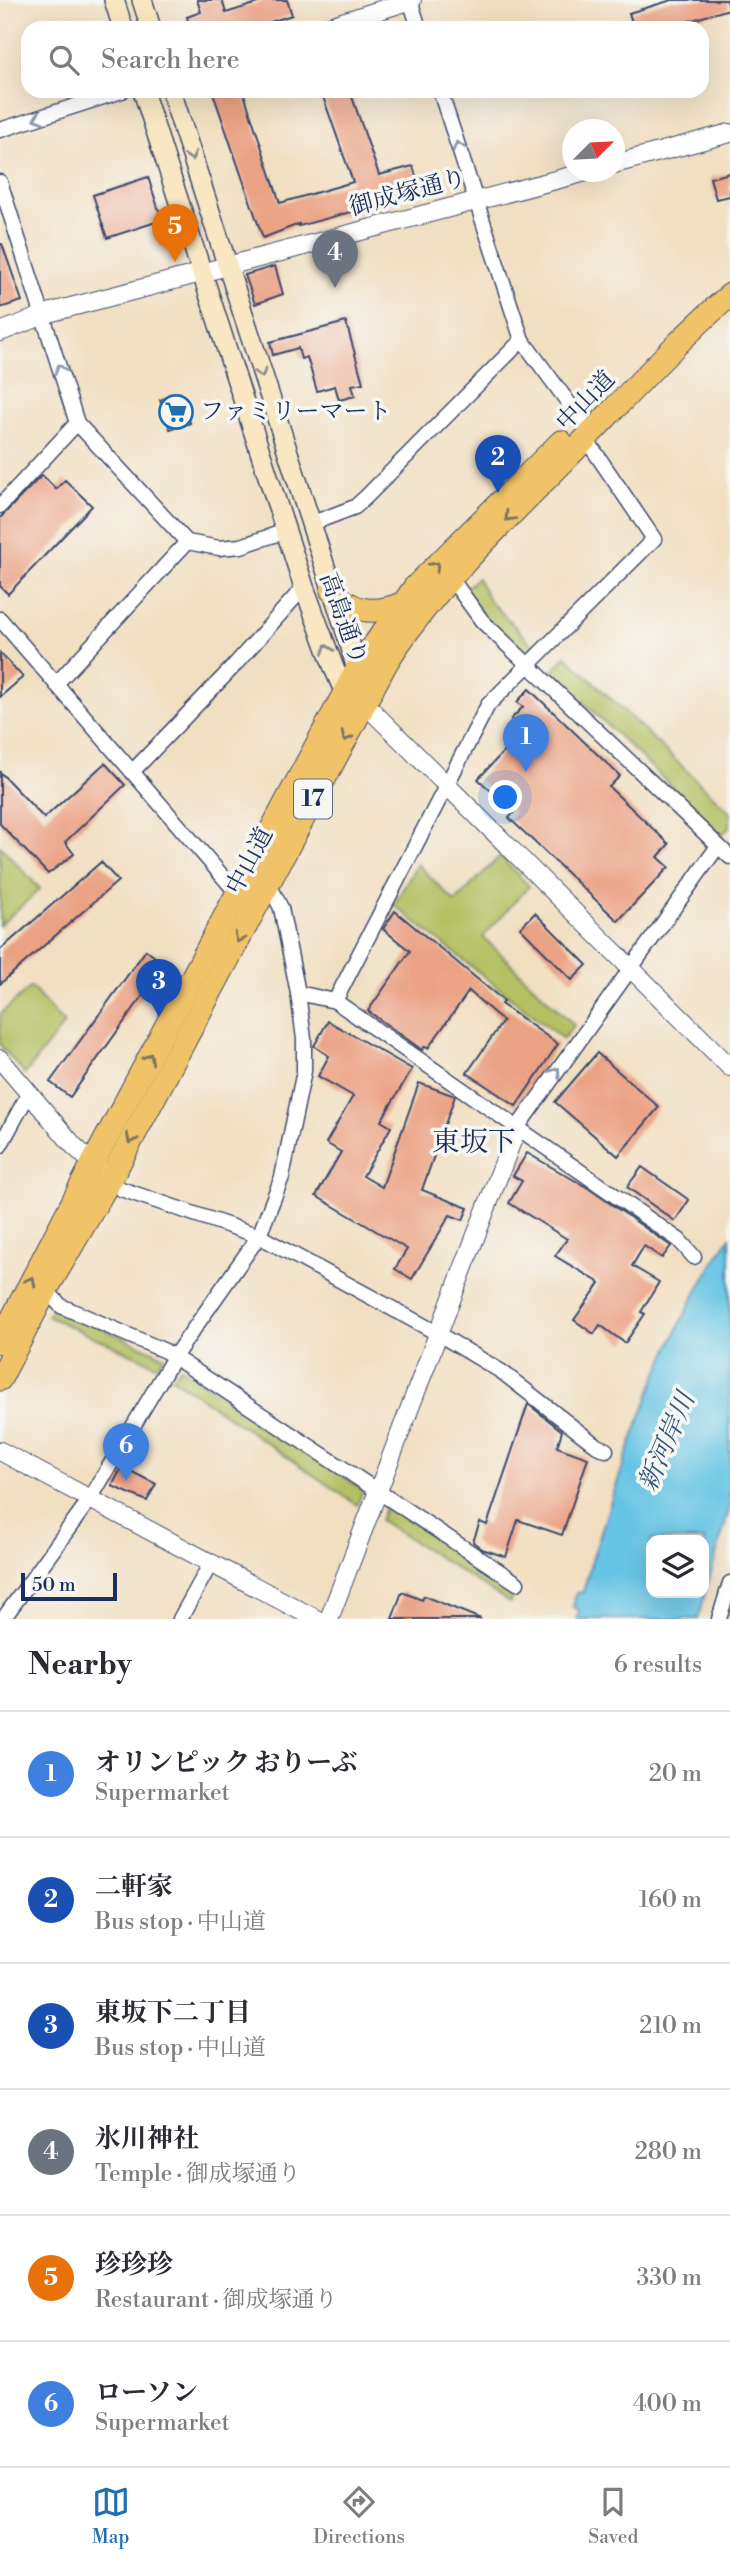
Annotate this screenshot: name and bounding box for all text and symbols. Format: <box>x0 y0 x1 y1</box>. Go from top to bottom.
search box <box>21 21 709 98</box>
icon: search <box>45 41 83 79</box>
text: Search here <box>101 44 240 76</box>
one-way arrow <box>32 110 44 124</box>
north arrow <box>562 119 625 182</box>
one-way arrow <box>452 140 466 153</box>
one-way arrow <box>183 150 198 162</box>
street label: 御成塚通り <box>346 163 470 223</box>
pin: 5 <box>152 204 198 262</box>
pin: 4 <box>312 230 358 288</box>
one-way arrow <box>54 363 68 376</box>
street label: 中山道 <box>550 365 622 437</box>
one-way arrow <box>252 366 267 378</box>
supermarket icon: ファミリーマート <box>157 393 195 431</box>
place label: ファミリーマート <box>200 397 392 427</box>
pin: 2 <box>475 435 521 493</box>
one-way arrow <box>505 508 518 521</box>
one-way arrow <box>426 561 439 574</box>
street label: 高島通り <box>312 569 374 669</box>
one-way arrow <box>321 644 335 656</box>
pin: 1 <box>503 714 549 772</box>
one-way arrow <box>340 730 354 742</box>
road number: 17 <box>294 779 332 818</box>
your location <box>488 780 522 814</box>
street label: 中山道 <box>220 822 280 900</box>
one-way arrow <box>233 931 247 943</box>
pin: 3 <box>136 959 182 1017</box>
one-way arrow <box>141 1053 154 1065</box>
one-way arrow <box>548 1067 560 1080</box>
district label: 東坂下 <box>432 1125 516 1160</box>
one-way arrow <box>126 1131 140 1144</box>
one-way arrow <box>23 1276 37 1288</box>
water label: 新河岸川 <box>632 1385 703 1496</box>
pin: 6 <box>103 1423 149 1481</box>
map controls <box>646 1535 709 1598</box>
button: layers <box>646 1535 709 1598</box>
scale bar <box>21 1570 117 1602</box>
text: 50 m <box>32 1573 76 1597</box>
text: Nearby <box>28 1646 132 1684</box>
text: 6 results <box>614 1651 702 1679</box>
text: オリンピック おりーぶ <box>95 1747 358 1779</box>
text: 1 <box>45 1760 57 1788</box>
text: 20 m <box>649 1760 702 1788</box>
text: Supermarket <box>95 1779 230 1807</box>
text: 二軒家 <box>95 1871 173 1903</box>
text: 2 <box>44 1886 58 1914</box>
text: 160 m <box>639 1886 702 1914</box>
text: Bus stop · 中山道 <box>95 1908 266 1936</box>
text: 東坂下二丁目 <box>95 1997 251 2029</box>
text: 3 <box>44 2012 58 2040</box>
text: 210 m <box>639 2012 702 2040</box>
text: Bus stop · 中山道 <box>95 2034 266 2062</box>
text: 氷川神社 <box>95 2123 199 2155</box>
text: 4 <box>43 2138 59 2166</box>
text: 280 m <box>635 2138 702 2166</box>
text: Temple · 御成塚通り <box>95 2160 301 2188</box>
text: 珍珍珍 <box>95 2249 173 2281</box>
text: 5 <box>44 2264 58 2292</box>
text: 330 m <box>636 2264 702 2292</box>
text: Restaurant · 御成塚通り <box>95 2286 337 2314</box>
text: ローソン <box>95 2377 198 2409</box>
text: 6 <box>44 2390 58 2418</box>
text: 400 m <box>633 2390 702 2418</box>
text: Supermarket <box>95 2409 230 2437</box>
tab: Map <box>92 2483 130 2549</box>
tab: Directions <box>313 2483 405 2549</box>
tab: Saved <box>588 2483 638 2549</box>

